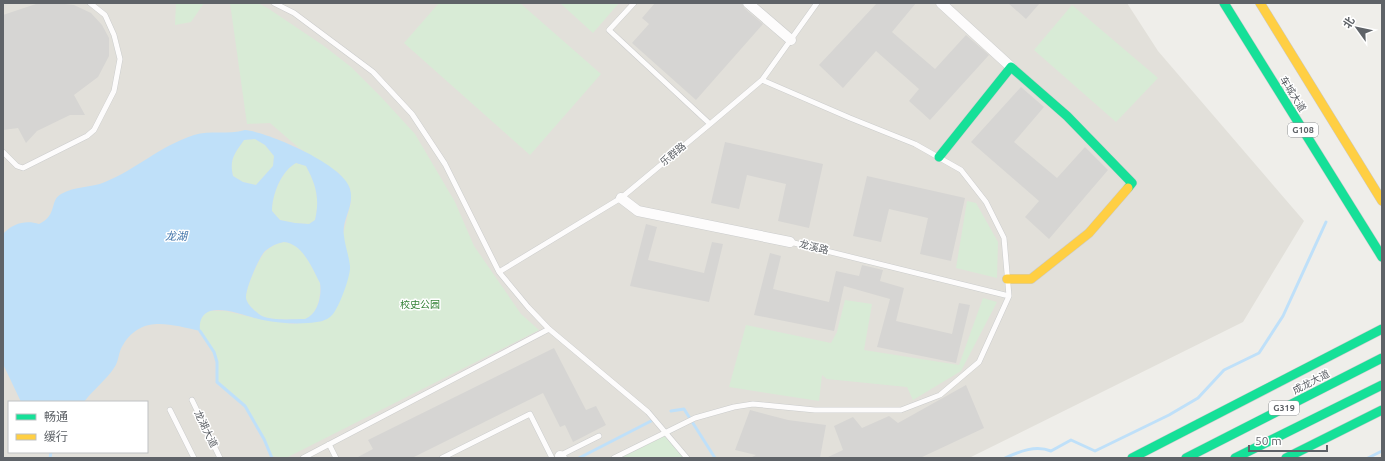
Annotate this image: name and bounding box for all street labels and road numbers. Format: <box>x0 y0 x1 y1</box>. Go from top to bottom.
street label: 车城大道 <box>1278 74 1308 114</box>
road number: G108 <box>1288 123 1318 137</box>
street label: 乐群路 <box>658 140 688 168</box>
street label: 龙溪路 <box>798 238 830 256</box>
street label: 成龙大道 <box>1291 368 1331 396</box>
road number: G319 <box>1269 401 1299 415</box>
street label: 龙湖大道 <box>192 409 220 449</box>

